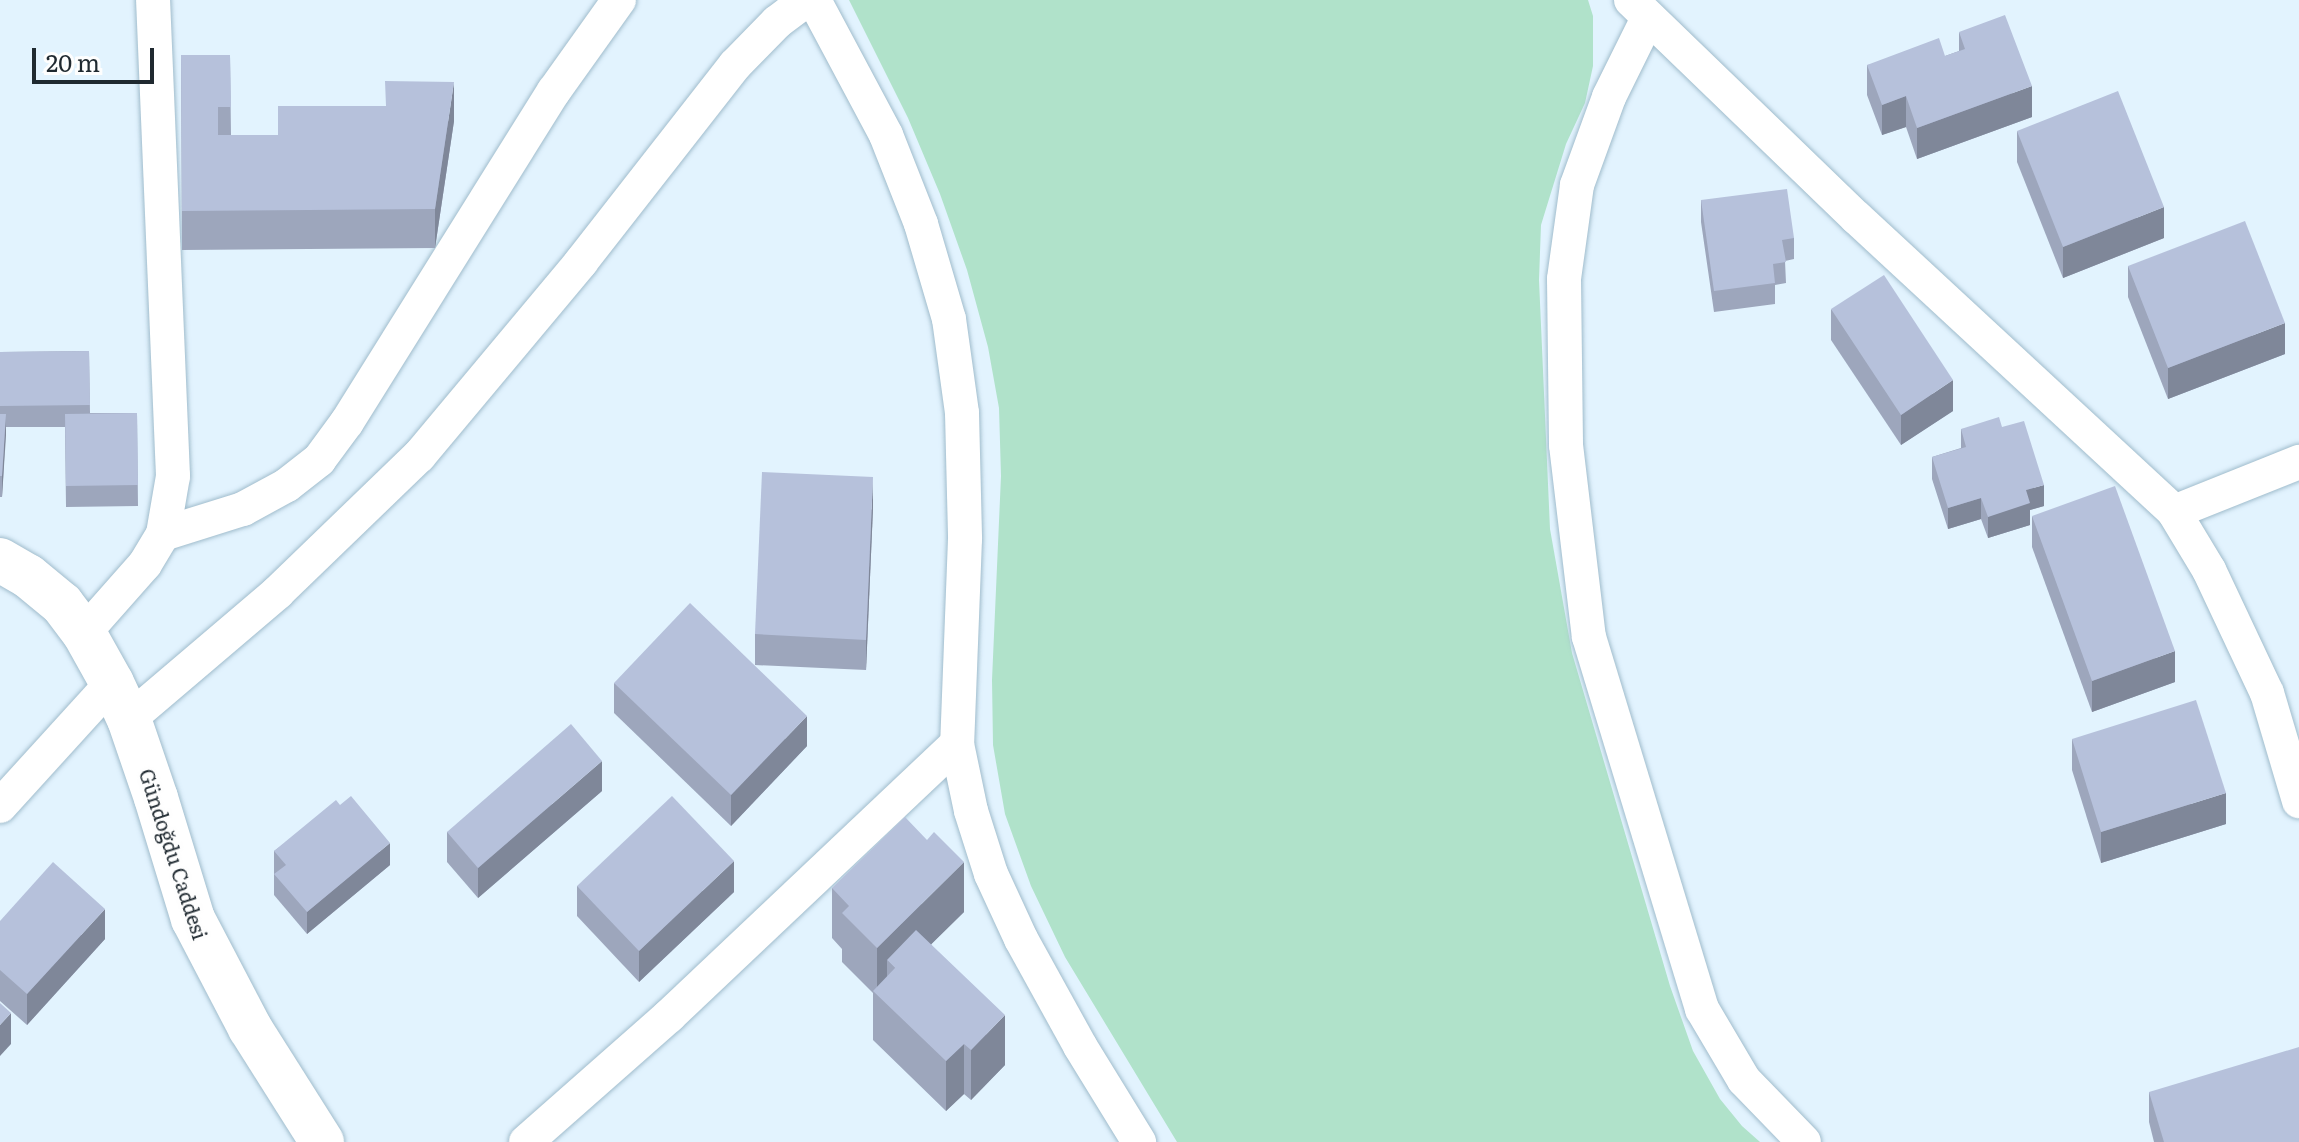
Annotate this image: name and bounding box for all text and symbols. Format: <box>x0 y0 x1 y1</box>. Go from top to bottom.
scale bar <box>36 32 158 82</box>
text: 20 m <box>46 44 100 79</box>
street label: Gündoğdu Caddesi <box>135 766 213 942</box>

